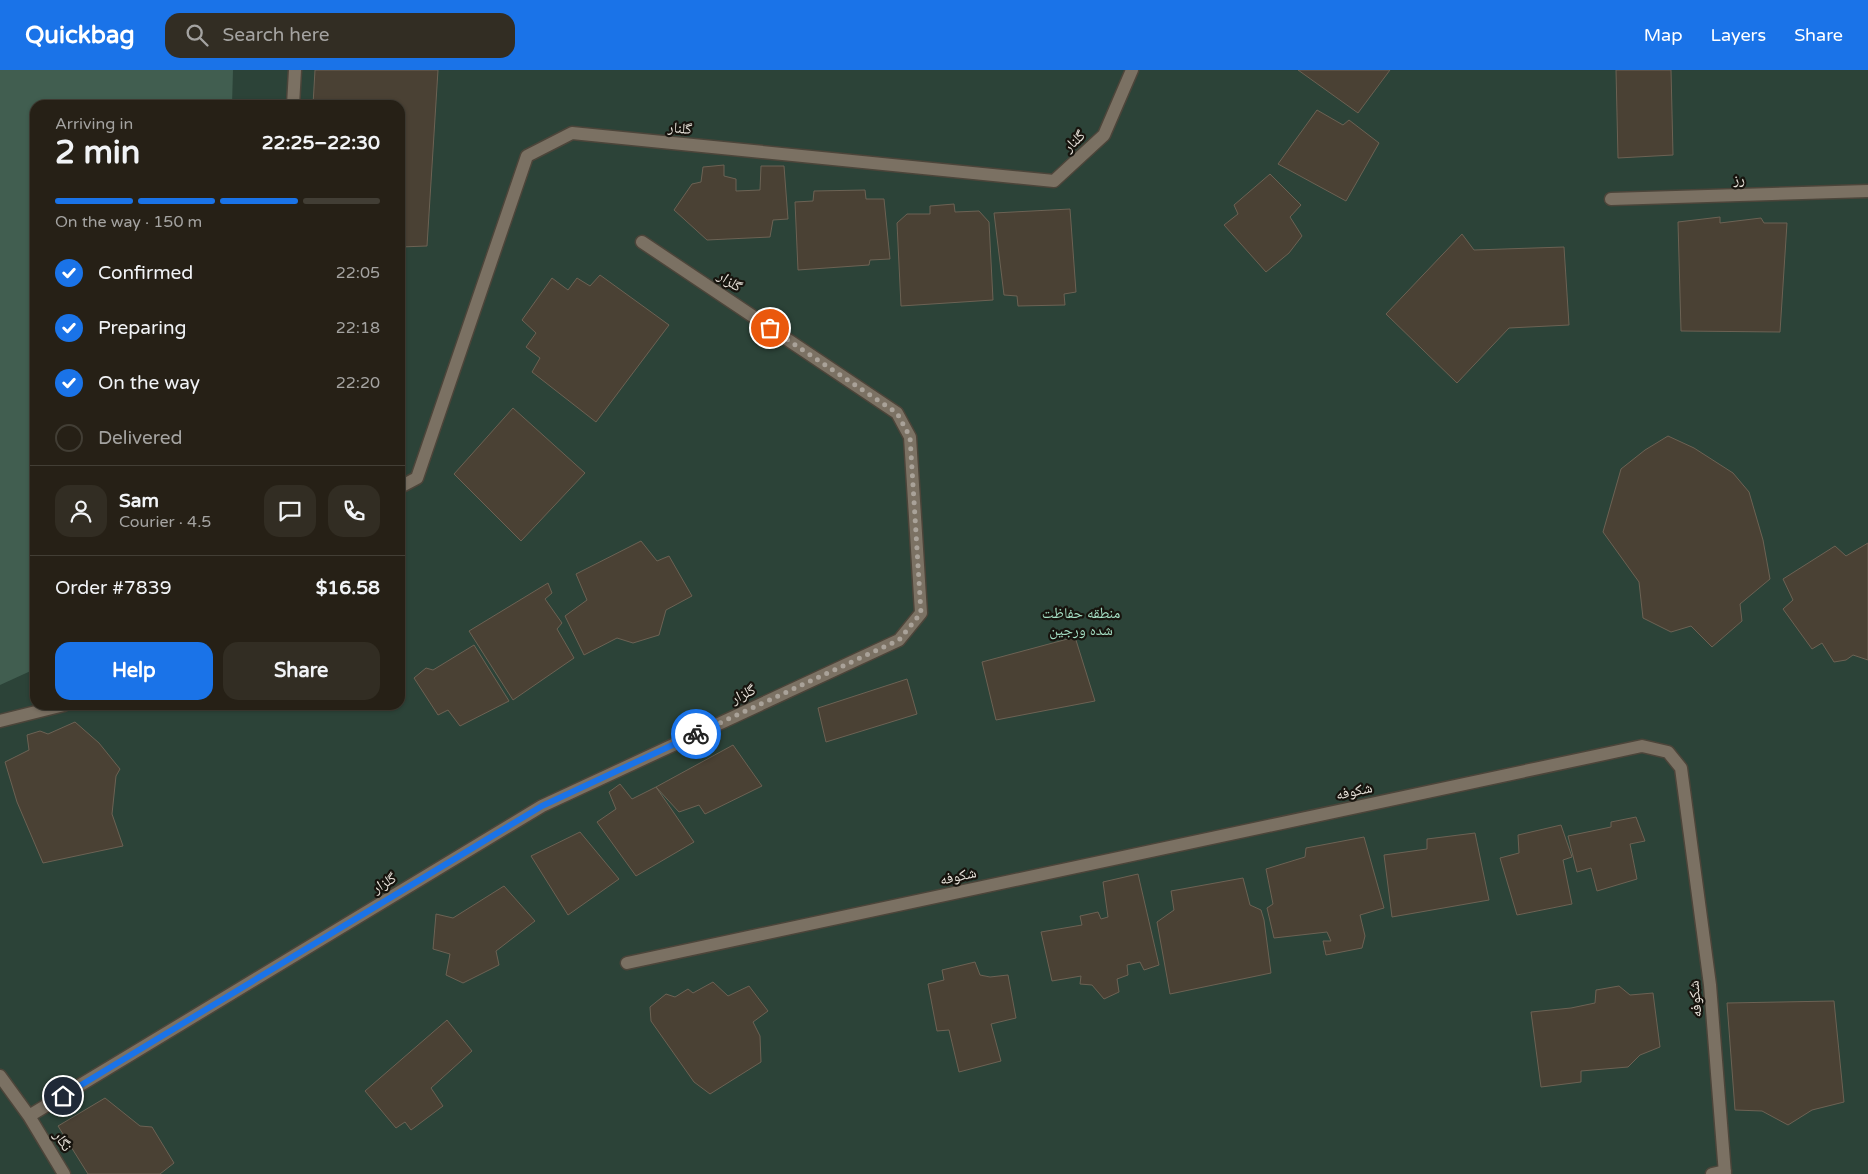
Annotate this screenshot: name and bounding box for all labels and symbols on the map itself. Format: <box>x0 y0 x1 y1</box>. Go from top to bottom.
street label: گلنار <box>666 118 693 138</box>
street label: گلنار <box>1058 126 1089 156</box>
street label: رز <box>1732 170 1745 188</box>
street label: گلزار <box>714 266 746 296</box>
pin <box>749 307 791 349</box>
park label: منطقه حفاظت شده ورجین <box>1042 604 1120 640</box>
street label: گلزار <box>727 680 759 708</box>
courier <box>671 709 721 759</box>
street label: شکوفه <box>1334 778 1374 804</box>
street label: شکوفه <box>938 863 978 889</box>
street label: گلزار <box>368 869 400 898</box>
street label: شکوفه <box>1684 980 1706 1018</box>
pin <box>42 1075 84 1117</box>
street label: نگار <box>49 1127 76 1155</box>

